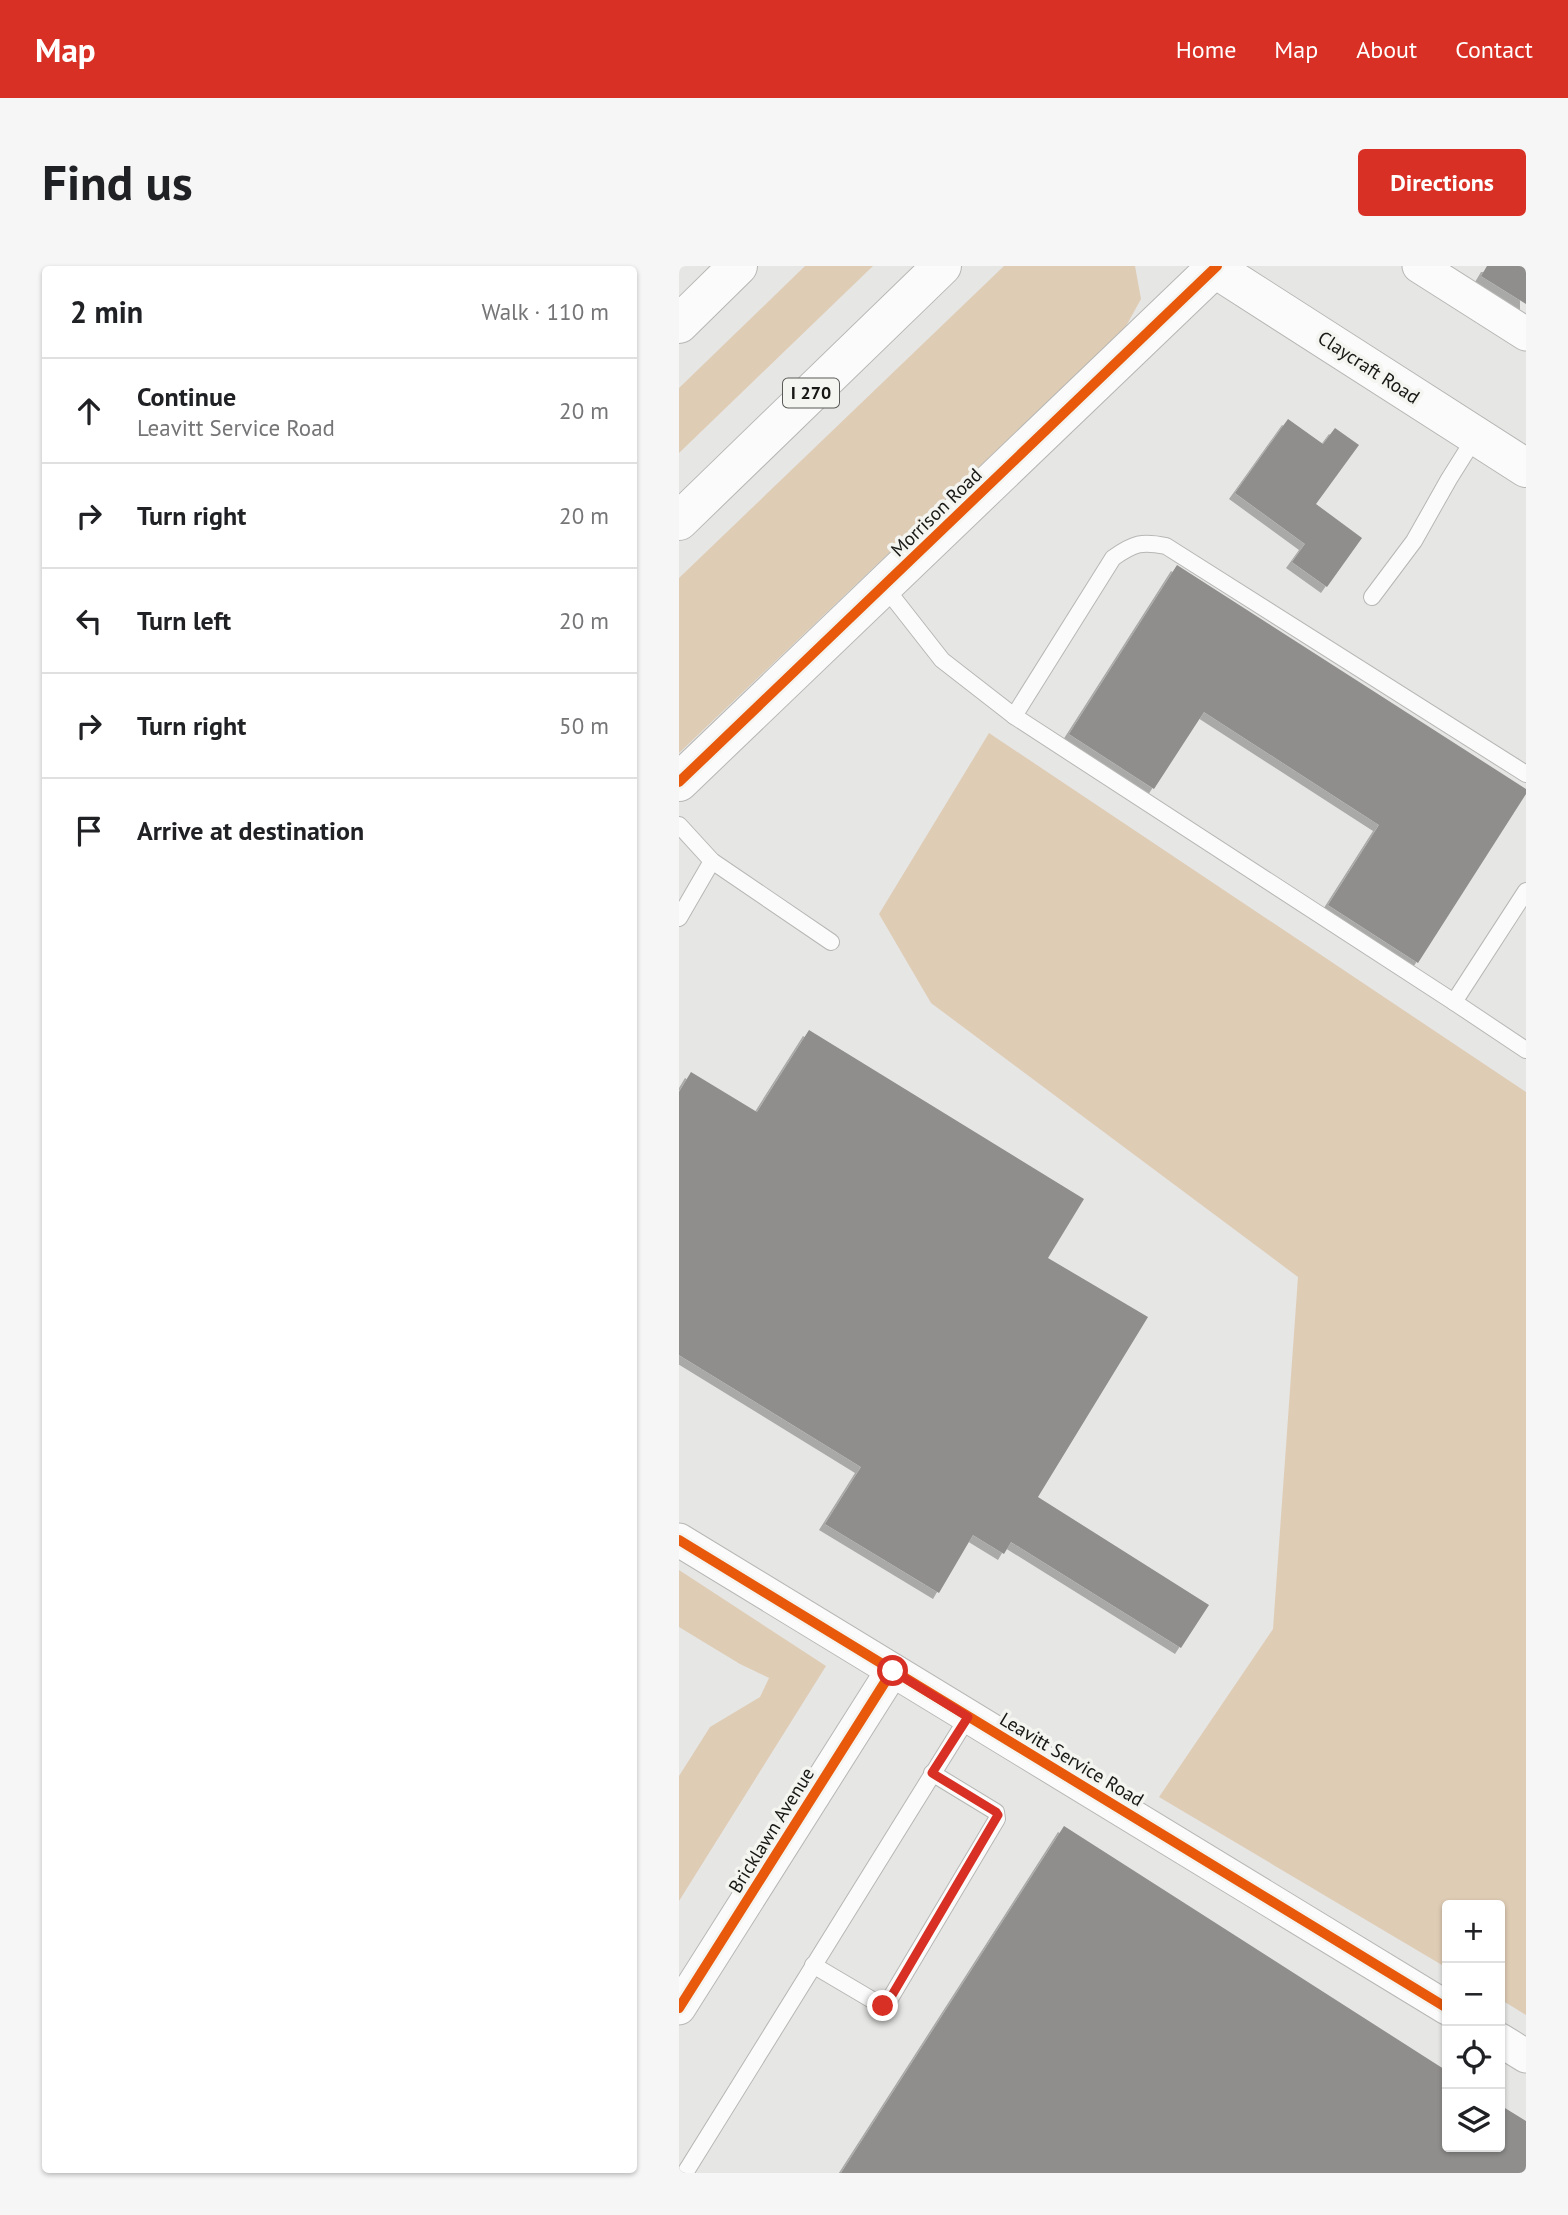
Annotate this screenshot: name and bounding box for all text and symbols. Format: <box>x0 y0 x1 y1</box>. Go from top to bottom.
text: Map <box>35 28 96 71</box>
text: Home <box>1176 34 1236 65</box>
text: Map <box>1274 34 1318 65</box>
text: About <box>1356 34 1417 65</box>
text: Contact <box>1455 34 1533 65</box>
button: Directions <box>1358 149 1526 216</box>
text: Find us <box>42 150 193 214</box>
text: 2 min <box>70 292 143 331</box>
text: Walk · 110 m <box>482 297 609 326</box>
street label: Claycraft Road <box>1314 325 1424 409</box>
road number: I 270 <box>783 378 839 408</box>
text: Continue <box>137 380 236 413</box>
icon: ahead <box>70 392 108 430</box>
text: 20 m <box>559 396 609 425</box>
text: Leavitt Service Road <box>137 413 335 442</box>
street label: Morrison Road <box>886 463 986 561</box>
icon: right <box>70 497 108 535</box>
text: Turn right <box>137 499 246 532</box>
text: 20 m <box>559 501 609 530</box>
icon: left <box>70 602 108 640</box>
text: Turn left <box>137 604 231 637</box>
text: 20 m <box>559 606 609 635</box>
icon: right <box>70 707 108 745</box>
text: Turn right <box>137 709 246 742</box>
text: 50 m <box>559 711 609 740</box>
icon: arrive <box>70 812 108 850</box>
text: Arrive at destination <box>137 814 364 847</box>
route start <box>877 1655 908 1686</box>
street label: Leavitt Service Road <box>996 1707 1148 1811</box>
street label: Bricklawn Avenue <box>723 1763 819 1897</box>
map controls <box>1442 1900 1505 2152</box>
button: + <box>1442 1900 1505 1963</box>
button: − <box>1442 1963 1505 2026</box>
route end <box>867 1990 898 2021</box>
button: locate <box>1442 2026 1505 2089</box>
button: layers <box>1442 2089 1505 2152</box>

